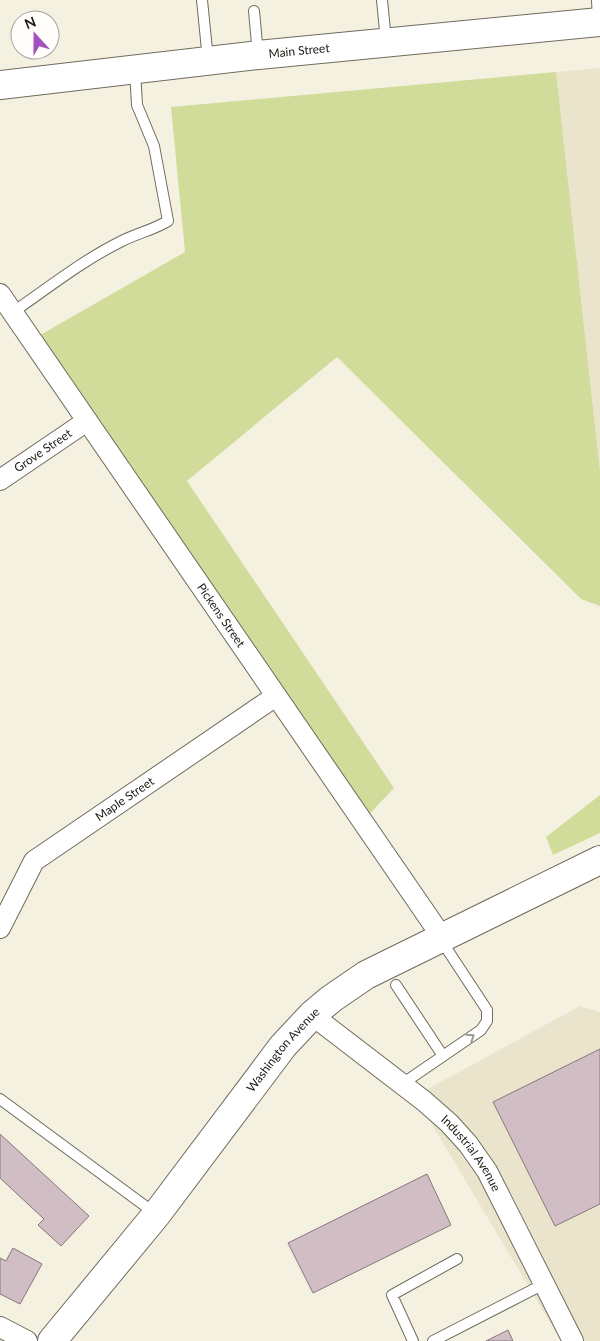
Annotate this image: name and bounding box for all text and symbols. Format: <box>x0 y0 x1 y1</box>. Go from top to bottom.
north arrow <box>10 10 60 60</box>
text: N <box>22 13 38 32</box>
street label: Main Street <box>268 40 331 61</box>
street label: Grove Street <box>11 425 75 475</box>
street label: Pickens Street <box>194 580 249 651</box>
street label: Maple Street <box>92 773 157 824</box>
street label: Washington Avenue <box>243 1004 322 1095</box>
one-way arrow <box>465 1034 475 1043</box>
street label: Industrial Avenue <box>438 1112 504 1194</box>

